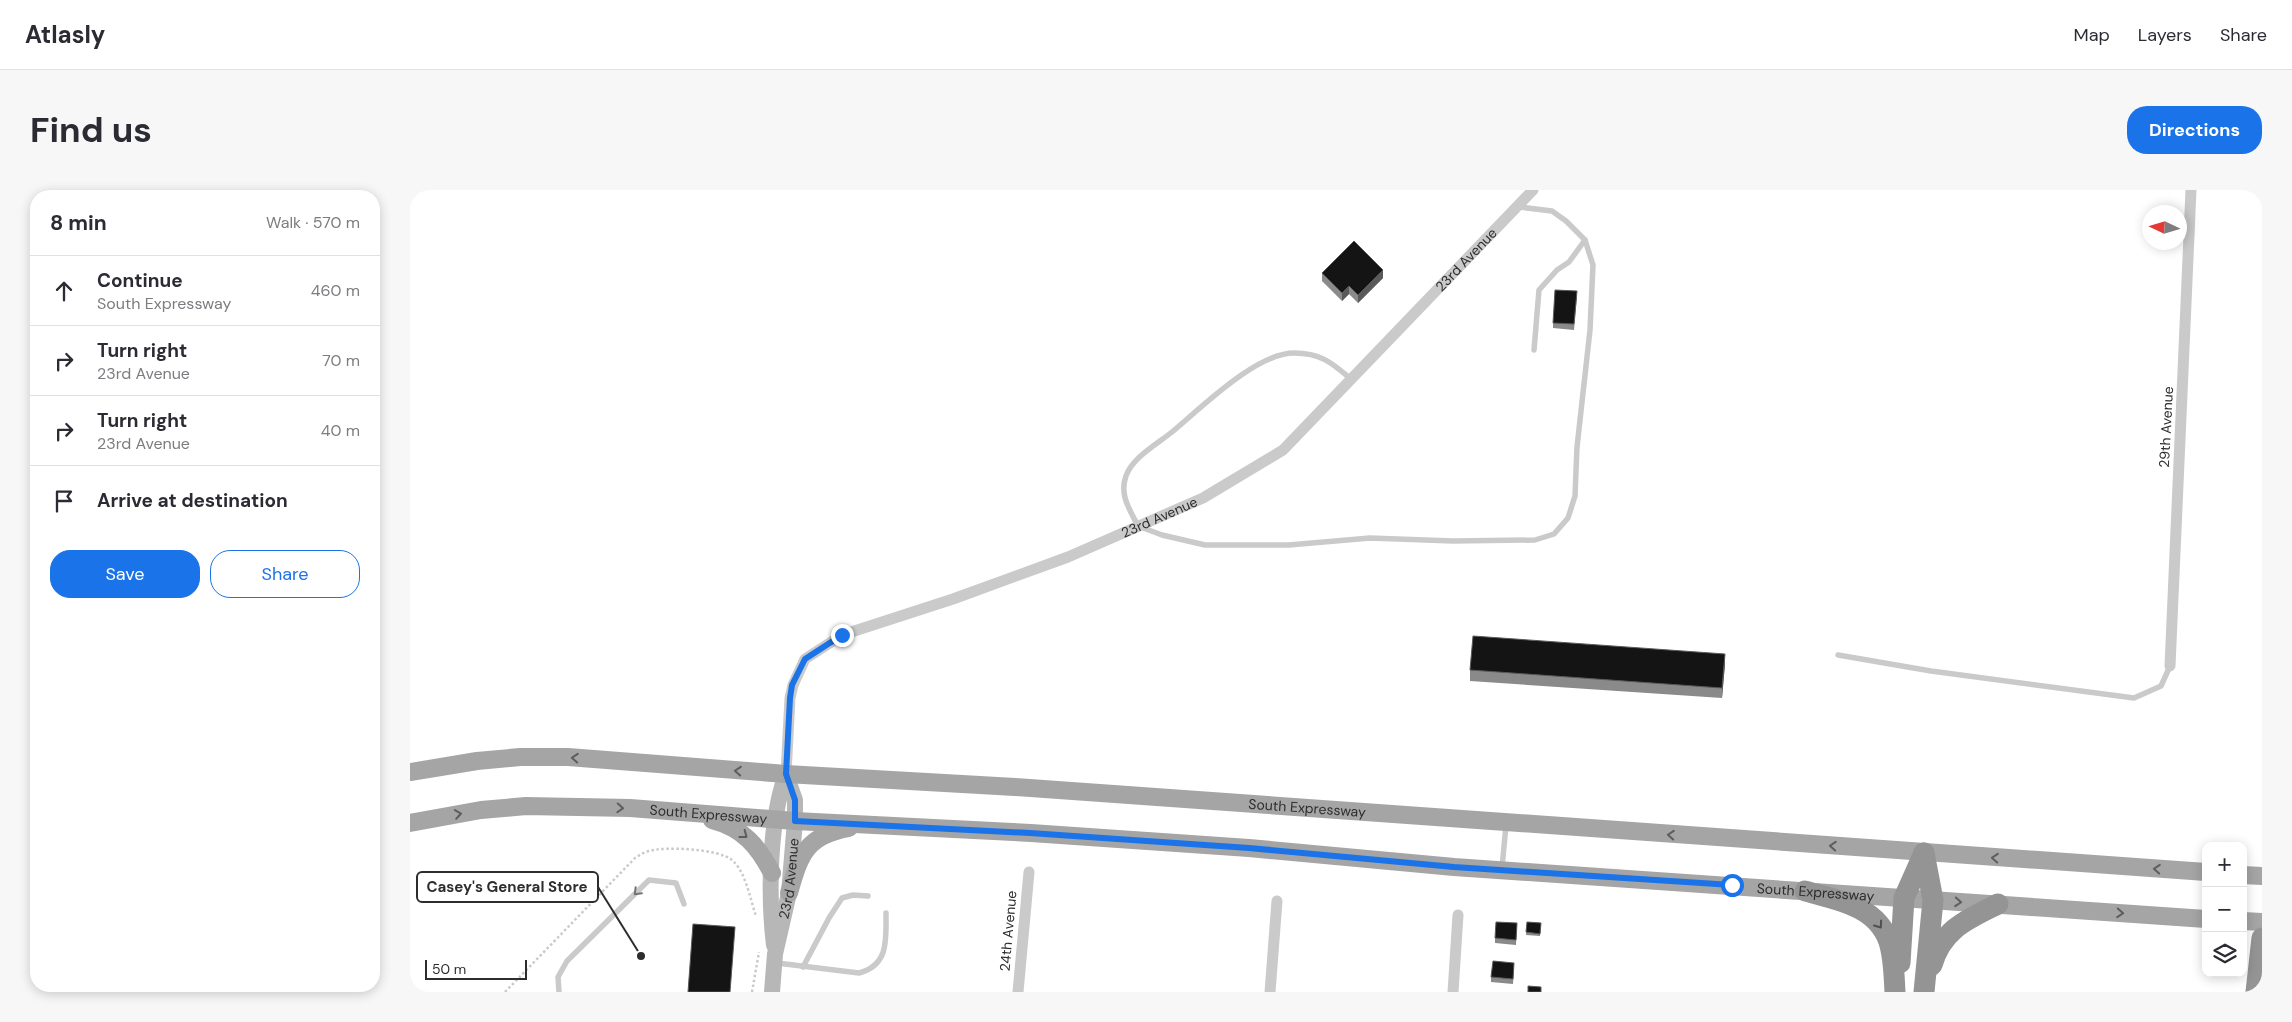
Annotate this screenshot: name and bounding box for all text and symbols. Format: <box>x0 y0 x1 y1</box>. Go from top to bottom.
text: Atlasly <box>25 19 105 50</box>
text: Map <box>2074 23 2110 47</box>
text: Layers <box>2138 23 2192 47</box>
text: Share <box>2220 23 2267 47</box>
button: Directions <box>2127 106 2262 154</box>
text: Find us <box>30 107 152 153</box>
north arrow <box>2142 205 2187 250</box>
text: 8 min <box>50 209 107 237</box>
text: Walk · 570 m <box>266 212 360 233</box>
street label: 23rd Avenue <box>1431 224 1501 295</box>
text: Continue <box>97 268 183 293</box>
icon: ahead <box>50 277 78 305</box>
text: 460 m <box>311 280 360 301</box>
text: South Expressway <box>97 293 231 314</box>
text: Turn right <box>97 338 187 363</box>
icon: right <box>50 347 78 375</box>
text: 70 m <box>322 350 360 371</box>
text: 23rd Avenue <box>97 363 190 384</box>
street label: 29th Avenue <box>2155 386 2177 468</box>
text: Turn right <box>97 408 187 433</box>
icon: right <box>50 417 78 445</box>
text: 40 m <box>321 420 360 441</box>
text: 23rd Avenue <box>97 433 190 454</box>
icon: arrive <box>50 487 78 515</box>
text: Arrive at destination <box>97 488 288 513</box>
street label: 23rd Avenue <box>1118 493 1200 542</box>
button: Save <box>50 550 200 598</box>
button: Share <box>210 550 360 598</box>
route end <box>831 624 854 647</box>
one-way arrow <box>571 753 579 764</box>
one-way arrow <box>733 765 741 776</box>
street label: South Expressway <box>1248 795 1367 821</box>
street label: South Expressway <box>649 801 768 828</box>
one-way arrow <box>616 802 624 813</box>
one-way arrow <box>453 809 462 819</box>
one-way arrow <box>738 829 748 838</box>
one-way arrow <box>1667 829 1675 840</box>
street label: 23rd Avenue <box>774 837 803 921</box>
one-way arrow <box>1829 841 1837 852</box>
map controls <box>2202 842 2247 977</box>
button: + <box>2202 842 2247 887</box>
one-way arrow <box>1991 853 1999 864</box>
one-way arrow <box>2153 863 2161 874</box>
callout: Casey's General Store <box>417 872 598 902</box>
route start <box>1721 874 1744 897</box>
text: Casey's General Store <box>426 877 588 897</box>
street label: South Expressway <box>1756 879 1875 905</box>
one-way arrow <box>634 886 643 895</box>
button: − <box>2202 887 2247 932</box>
street label: 24th Avenue <box>995 890 1021 972</box>
one-way arrow <box>1954 896 1962 907</box>
one-way arrow <box>2116 907 2124 918</box>
one-way arrow <box>1873 919 1882 929</box>
button: layers <box>2202 932 2247 977</box>
scale bar <box>425 957 528 980</box>
text: 50 m <box>432 960 466 978</box>

